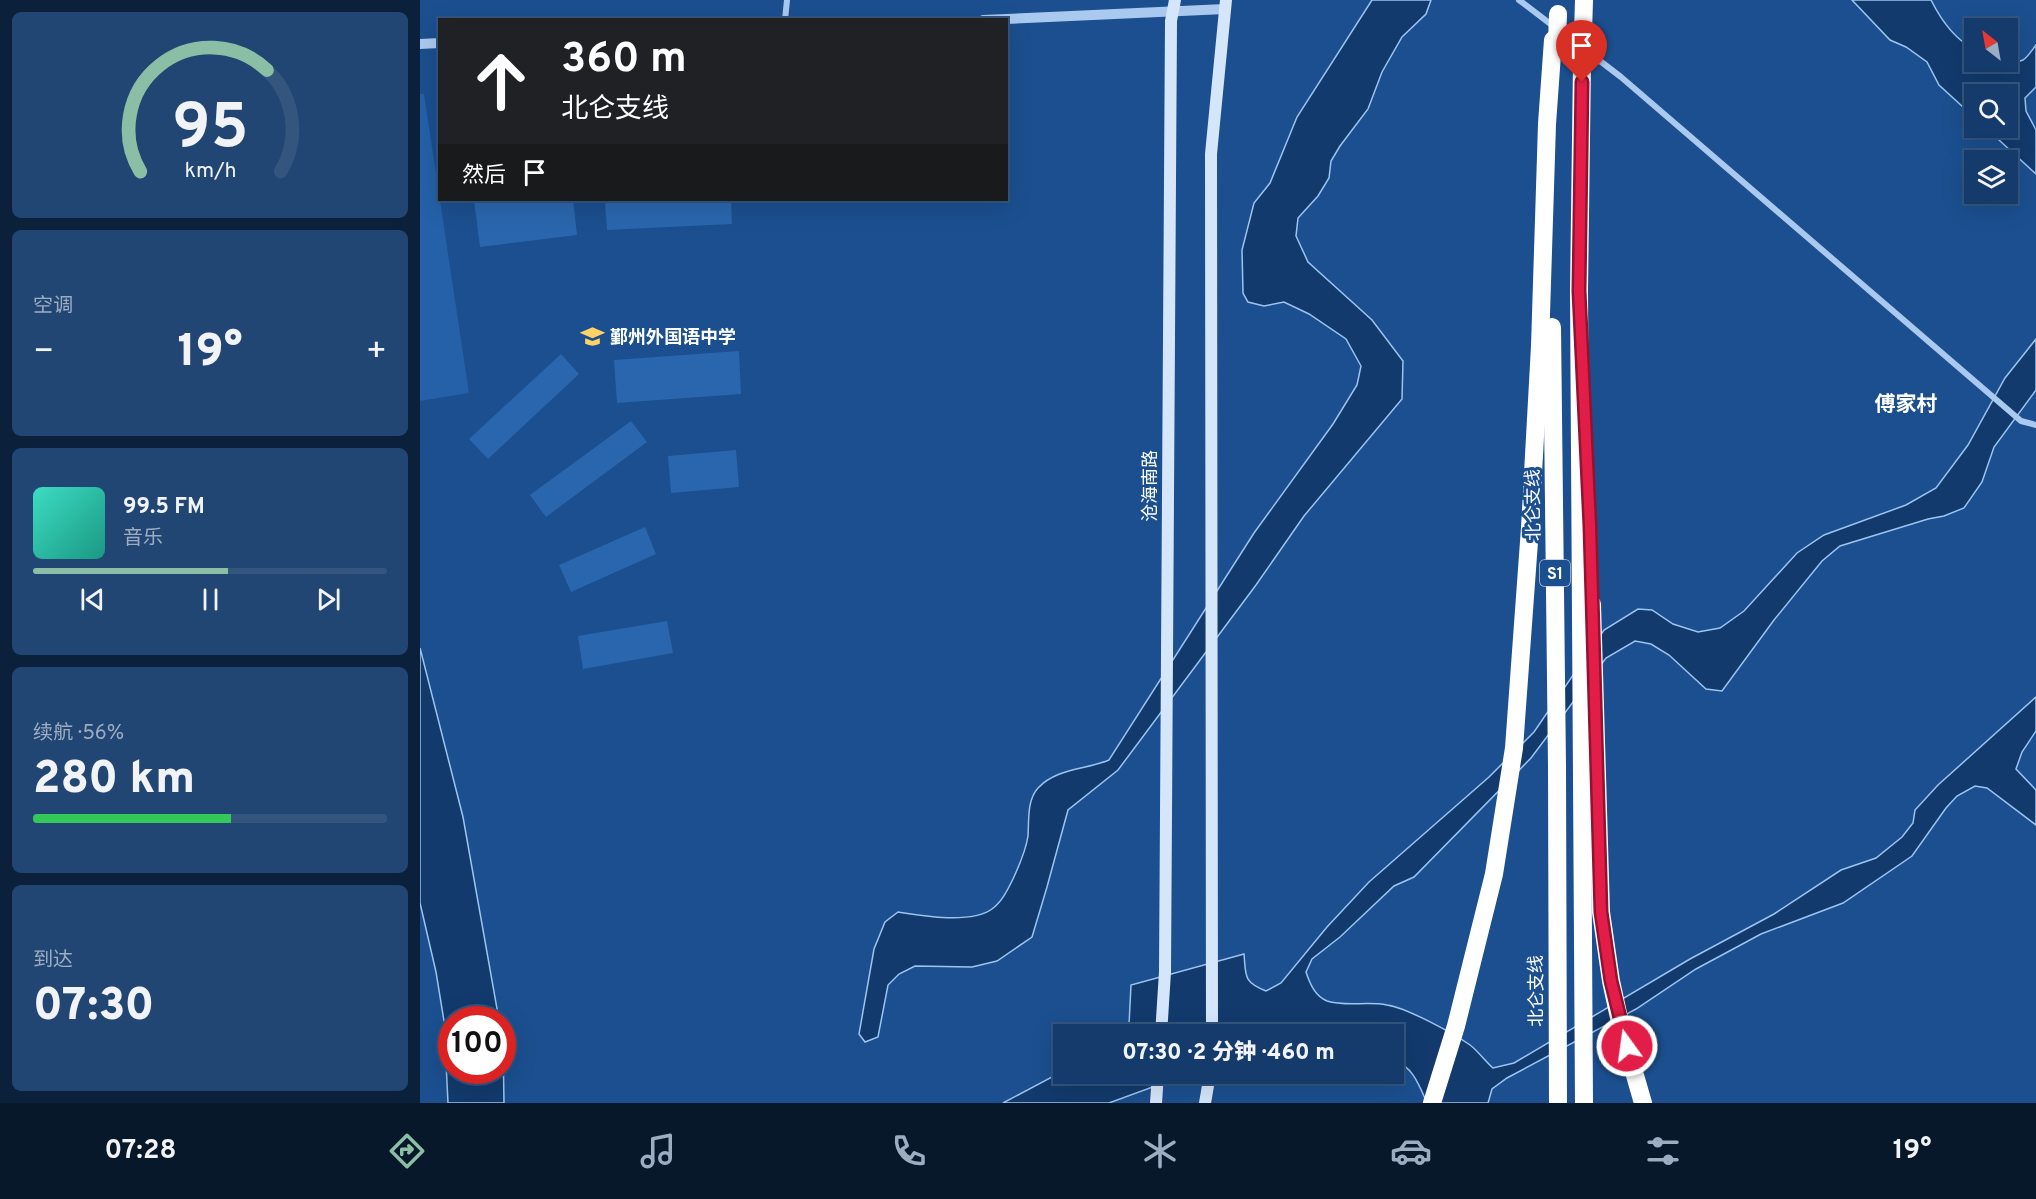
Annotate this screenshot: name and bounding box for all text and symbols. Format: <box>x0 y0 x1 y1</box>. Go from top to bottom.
north arrow <box>1964 18 2018 72</box>
map controls <box>1964 18 2018 204</box>
pin <box>1556 20 1607 82</box>
icon: arrive <box>1565 29 1598 62</box>
text: 360 m <box>561 34 687 87</box>
icon: ahead <box>462 42 540 120</box>
button: search <box>1964 84 2018 138</box>
text: 95 <box>172 91 248 170</box>
text: 北仑支线 <box>561 93 669 127</box>
button: layers <box>1964 150 2018 204</box>
icon: arrive <box>518 156 551 189</box>
text: km/h <box>184 158 236 185</box>
text: 然后 <box>462 163 506 190</box>
text: 空调 <box>33 294 73 320</box>
school or university icon: 鄞州外国语中学 <box>579 324 605 350</box>
text: 19° <box>177 325 243 382</box>
place label: 鄞州外国语中学 <box>610 327 736 350</box>
text: − <box>33 332 54 374</box>
text: + <box>366 332 387 374</box>
district label: 傅家村 <box>1875 392 1938 419</box>
street label: 沧海南路 <box>1140 450 1163 522</box>
street label: 北仑支线 <box>1522 469 1547 541</box>
text: 99.5 FM <box>123 494 205 521</box>
text: 音乐 <box>123 526 163 552</box>
road number: S1 <box>1540 560 1570 586</box>
icon: previous <box>76 583 109 616</box>
icon: pause <box>194 583 227 616</box>
icon: next <box>312 583 345 616</box>
text: 续航 · 56% <box>33 721 124 747</box>
text: 280 km <box>33 752 195 809</box>
text: 到达 <box>33 948 73 974</box>
street label: 北仑支线 <box>1526 955 1549 1027</box>
text: 07:30 <box>33 979 154 1036</box>
speed limit sign: 100 <box>438 1006 516 1084</box>
position arrow <box>1595 1014 1659 1078</box>
text: 07:30 · 2 分钟 · 460 m <box>1122 1040 1335 1067</box>
icon: directions <box>386 1130 428 1172</box>
icon: music <box>637 1130 679 1172</box>
icon: phone <box>888 1130 930 1172</box>
icon: climate <box>1139 1130 1181 1172</box>
icon: car <box>1390 1130 1432 1172</box>
icon: filters <box>1642 1130 1684 1172</box>
text: 07:28 <box>105 1134 176 1168</box>
text: 19° <box>1893 1134 1931 1168</box>

